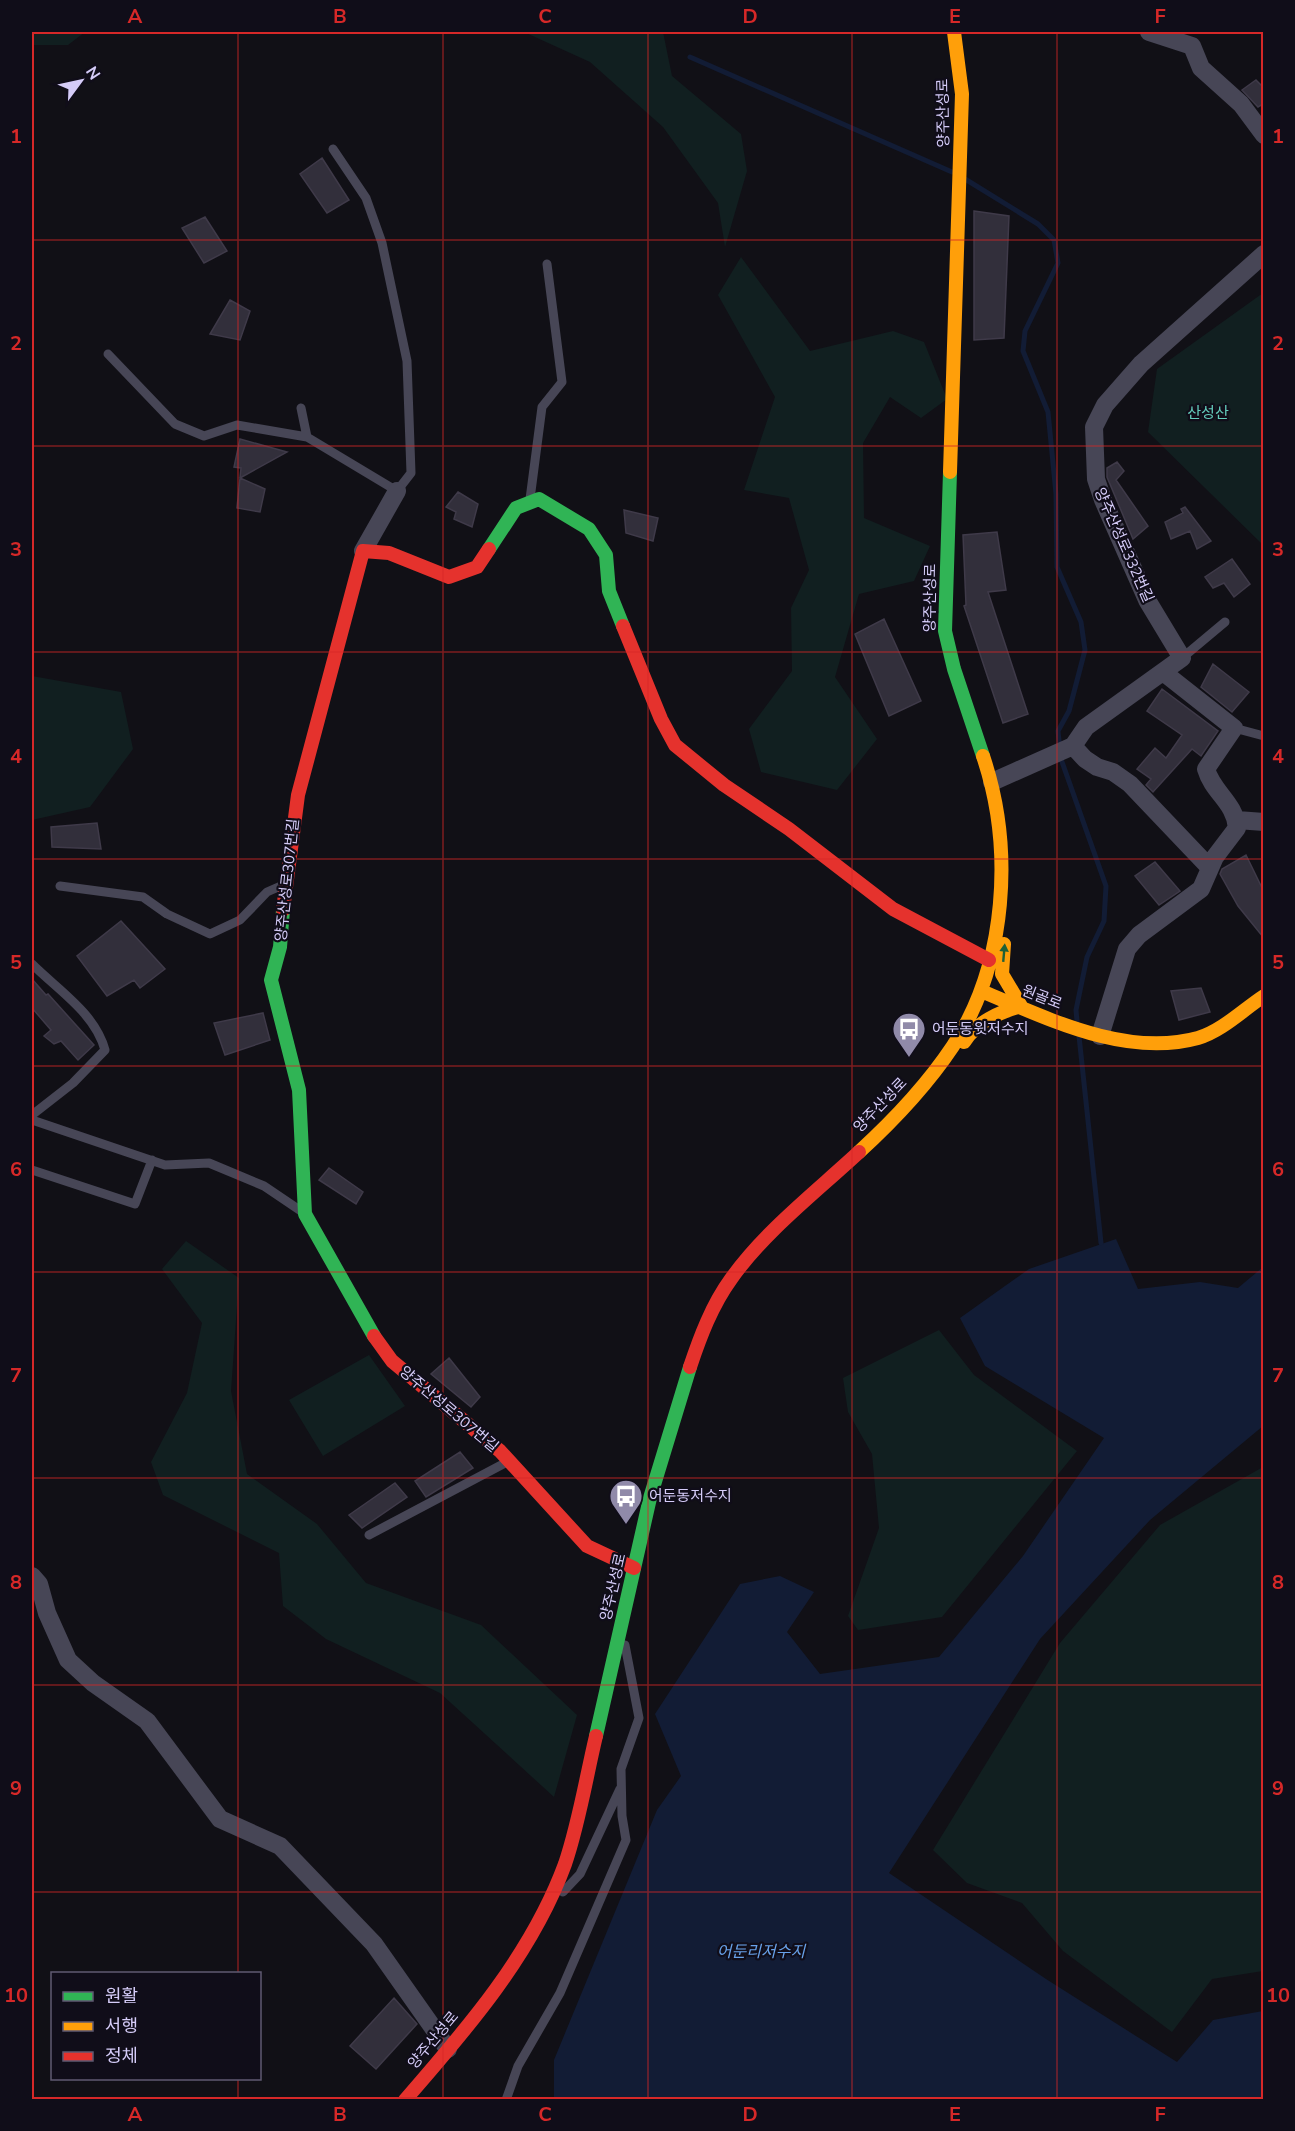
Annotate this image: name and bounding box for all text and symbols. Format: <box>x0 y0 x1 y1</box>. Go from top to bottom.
text: A <box>128 3 143 30</box>
text: B <box>333 3 347 30</box>
text: C <box>538 3 552 30</box>
text: D <box>742 3 758 30</box>
text: E <box>949 3 961 30</box>
text: F <box>1154 3 1166 30</box>
north arrow <box>51 51 111 111</box>
text: N <box>80 62 105 84</box>
street label: 양주산성로 <box>932 78 954 148</box>
text: 1 <box>10 123 22 150</box>
text: 1 <box>1272 123 1284 150</box>
text: 2 <box>10 330 22 357</box>
text: 2 <box>1272 330 1284 357</box>
park label: 산성산 <box>1187 403 1229 423</box>
street label: 양주산성로332번길 <box>1090 484 1158 606</box>
text: 3 <box>10 536 22 563</box>
text: 3 <box>1272 536 1284 563</box>
street label: 양주산성로 <box>919 563 941 633</box>
text: 4 <box>10 743 22 770</box>
text: 4 <box>1272 743 1284 770</box>
street label: 양주산성로307번길 <box>271 817 303 943</box>
one-way arrow <box>999 944 1008 963</box>
text: 5 <box>10 949 22 976</box>
text: 5 <box>1272 949 1284 976</box>
street label: 원골로 <box>1019 980 1065 1014</box>
bus stop icon: 어둔동윗저수지 <box>891 1011 927 1058</box>
place label: 어둔동윗저수지 <box>932 1019 1029 1039</box>
street label: 양주산성로 <box>849 1073 911 1137</box>
text: 6 <box>10 1156 22 1183</box>
text: 6 <box>1272 1156 1284 1183</box>
text: 7 <box>10 1362 22 1389</box>
street label: 양주산성로307번길 <box>395 1362 503 1456</box>
text: 7 <box>1272 1362 1284 1389</box>
bus stop icon: 어둔동저수지 <box>608 1478 644 1525</box>
place label: 어둔동저수지 <box>649 1486 732 1506</box>
street label: 양주산성로 <box>595 1551 631 1623</box>
text: 8 <box>10 1569 22 1596</box>
text: 8 <box>1272 1569 1284 1596</box>
text: 9 <box>10 1775 22 1802</box>
text: 9 <box>1272 1775 1284 1802</box>
water label: 어둔리저수지 <box>717 1941 806 1963</box>
legend <box>51 1972 261 2080</box>
text: 10 <box>4 1982 28 2009</box>
text: 10 <box>1266 1982 1290 2009</box>
text: 원활 <box>105 1984 138 2008</box>
street label: 양주산성로 <box>403 2007 463 2073</box>
text: 서행 <box>105 2014 138 2038</box>
text: 정체 <box>105 2044 138 2068</box>
text: A <box>128 2101 143 2128</box>
text: B <box>333 2101 347 2128</box>
text: C <box>538 2101 552 2128</box>
text: D <box>742 2101 758 2128</box>
text: E <box>949 2101 961 2128</box>
text: F <box>1154 2101 1166 2128</box>

